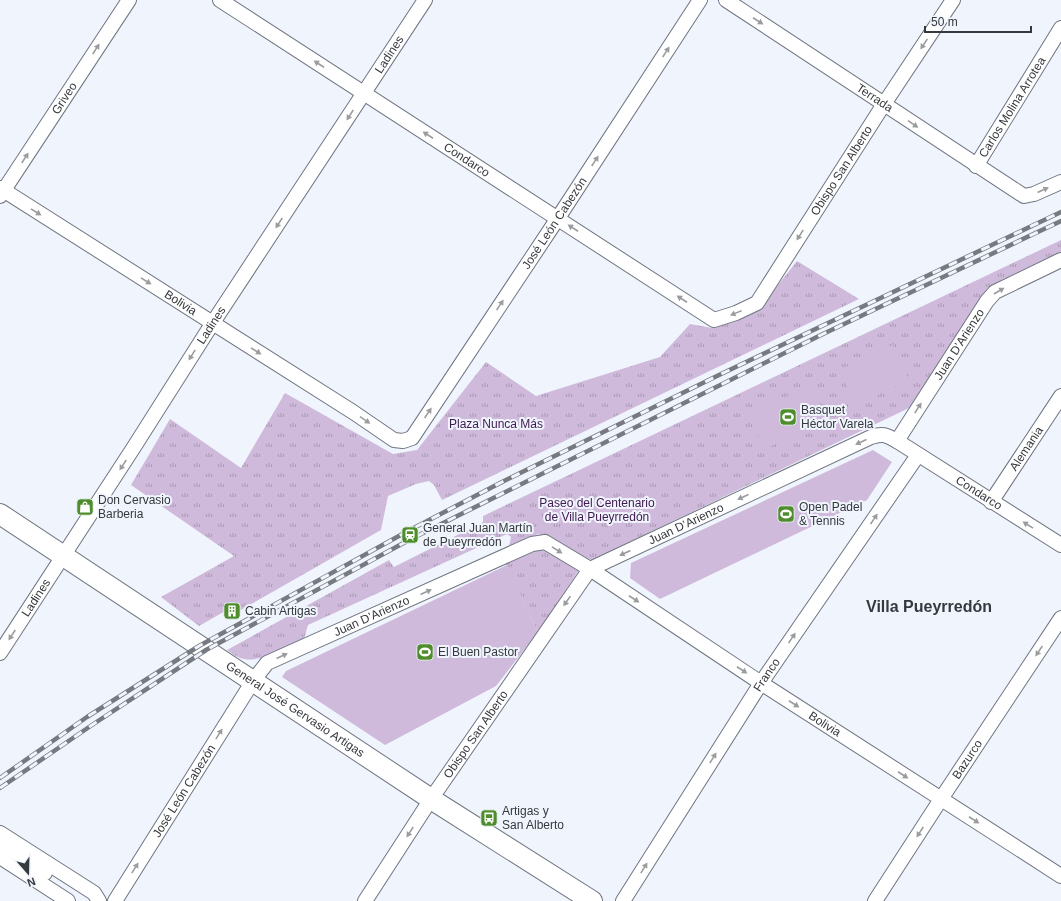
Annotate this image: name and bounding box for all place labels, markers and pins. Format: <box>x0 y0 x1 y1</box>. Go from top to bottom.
place label: Basquet Héctor Varela <box>801 403 874 431</box>
sports icon: Basquet Héctor Varela <box>778 407 798 427</box>
place label: Don Cervasio Barberia <box>98 493 171 521</box>
shop icon: Don Cervasio Barberia <box>75 497 95 517</box>
place label: Open Padel & Tennis <box>799 500 862 528</box>
sports icon: Open Padel & Tennis <box>776 504 796 524</box>
place label: General Juan Martín de Pueyrredón <box>423 521 532 549</box>
station icon: General Juan Martín de Pueyrredón <box>400 525 420 545</box>
building icon: Cabin Artigas <box>222 601 242 621</box>
place label: Cabin Artigas <box>245 604 316 618</box>
sports icon: El Buen Pastor <box>415 642 435 662</box>
place label: El Buen Pastor <box>438 645 518 659</box>
place label: Artigas y San Alberto <box>502 804 564 832</box>
bus stop icon: Artigas y San Alberto <box>479 808 499 828</box>

